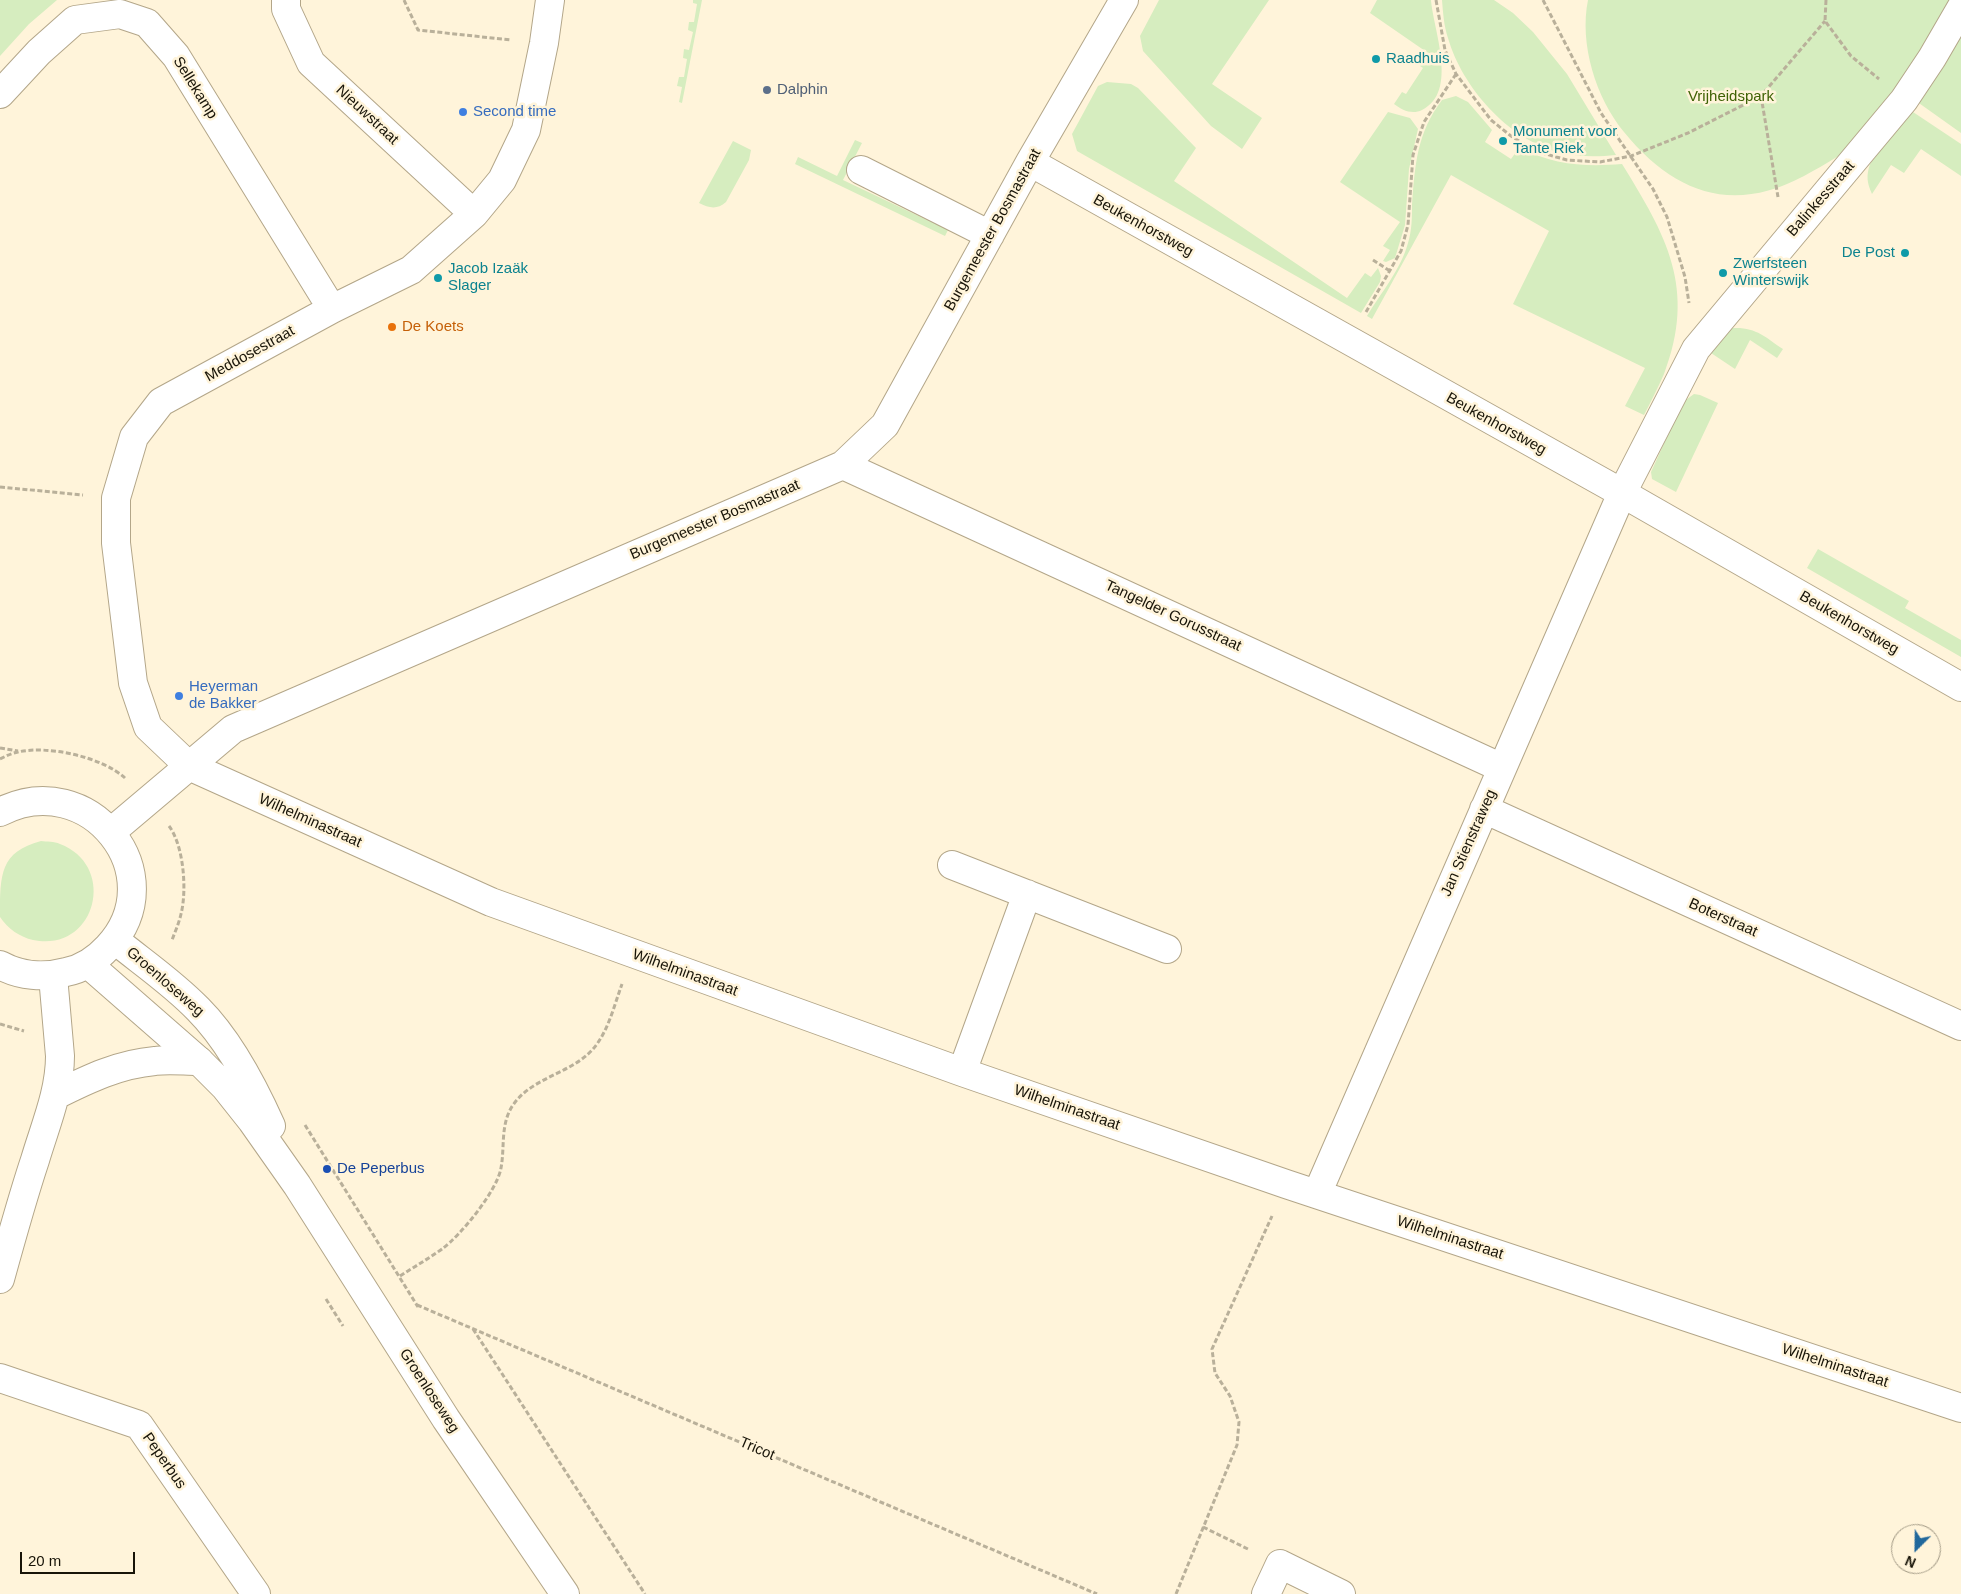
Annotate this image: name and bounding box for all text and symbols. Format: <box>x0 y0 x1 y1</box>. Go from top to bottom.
place label: Raadhuis <box>1386 50 1449 68</box>
marker: Raadhuis <box>1370 53 1382 65</box>
street label: Sellekamp <box>169 54 221 122</box>
street label: Nieuwstraat <box>332 81 402 149</box>
place label: Dalphin <box>777 81 828 99</box>
marker: Dalphin <box>761 84 773 96</box>
park label: Vrijheidspark <box>1688 88 1774 106</box>
place label: Second time <box>473 103 556 121</box>
marker: Second time <box>457 106 469 118</box>
place label: Monument voor Tante Riek <box>1513 123 1617 158</box>
marker: Monument voor Tante Riek <box>1497 135 1509 147</box>
street label: Burgemeester Bosmastraat <box>941 146 1045 314</box>
street label: Balinkesstraat <box>1783 158 1859 240</box>
street label: Beukenhorstweg <box>1090 191 1196 261</box>
place label: De Post <box>1842 244 1895 262</box>
marker: De Post <box>1899 247 1911 259</box>
place label: Zwerfsteen Winterswijk <box>1733 255 1809 290</box>
place label: Jacob Izaäk Slager <box>448 260 528 295</box>
marker: Zwerfsteen Winterswijk <box>1717 267 1729 279</box>
marker: Jacob Izaäk Slager <box>432 272 444 284</box>
place label: De Koets <box>402 318 464 336</box>
marker: De Koets <box>386 321 398 333</box>
street label: Meddosestraat <box>202 322 298 386</box>
street label: Beukenhorstweg <box>1443 389 1549 459</box>
street label: Burgemeester Bosmastraat <box>627 476 803 564</box>
street label: Tangelder Gorusstraat <box>1102 576 1244 656</box>
street label: Beukenhorstweg <box>1796 587 1902 659</box>
place label: Heyerman de Bakker <box>189 678 258 713</box>
marker: Heyerman de Bakker <box>173 690 185 702</box>
street label: Jan Stienstraweg <box>1437 787 1501 899</box>
street label: Wilhelminastraat <box>256 790 364 852</box>
street label: Boterstraat <box>1686 895 1760 941</box>
street label: Groenloseweg <box>123 943 207 1021</box>
street label: Wilhelminastraat <box>630 946 740 1000</box>
street label: Wilhelminastraat <box>1012 1081 1122 1135</box>
place label: De Peperbus <box>337 1160 425 1178</box>
marker: De Peperbus <box>321 1163 333 1175</box>
street label: Wilhelminastraat <box>1394 1212 1506 1264</box>
street label: Wilhelminastraat <box>1779 1340 1891 1392</box>
street label: Groenloseweg <box>395 1346 463 1436</box>
street label: Peperbus <box>138 1430 190 1492</box>
street label: Tricot <box>736 1433 778 1465</box>
north arrow <box>1891 1524 1941 1574</box>
scale bar <box>22 1542 138 1574</box>
text: 20 m <box>28 1552 61 1569</box>
text: N <box>1903 1553 1918 1571</box>

